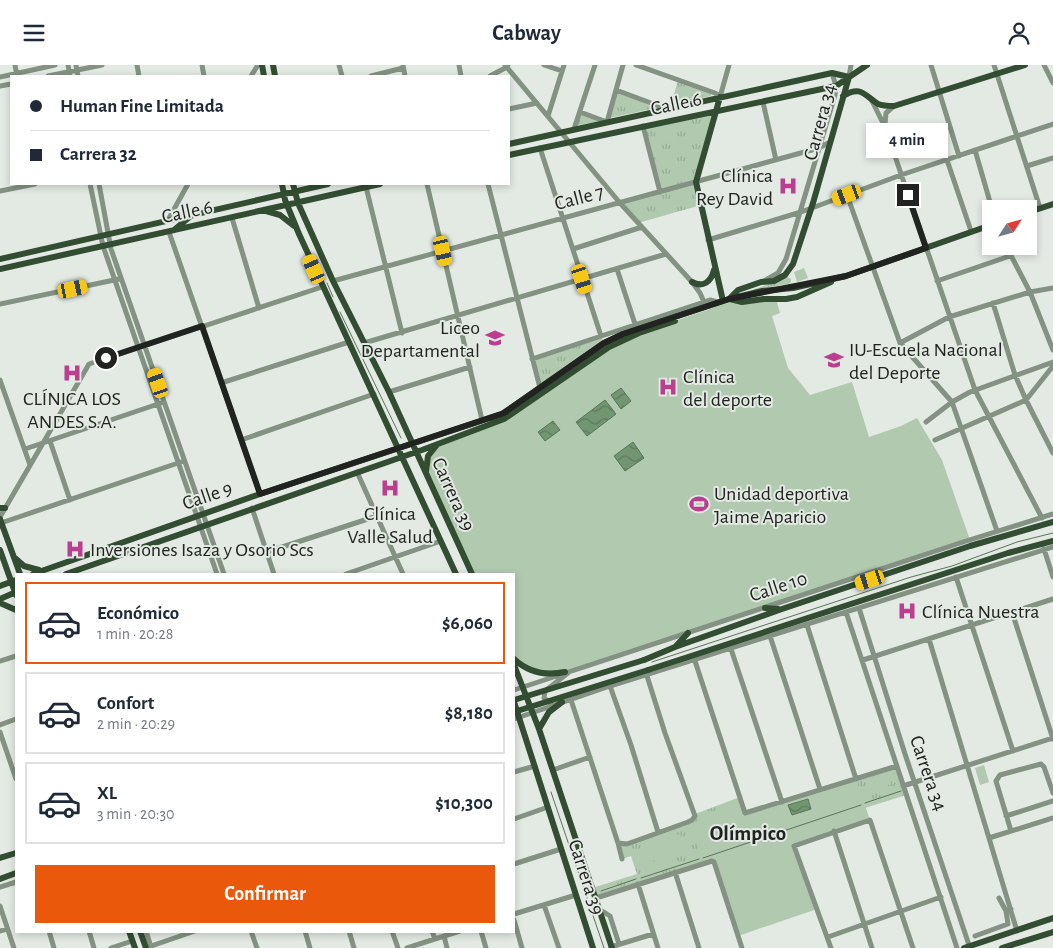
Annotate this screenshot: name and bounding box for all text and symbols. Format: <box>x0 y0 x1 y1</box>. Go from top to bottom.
icon: menu <box>20 19 48 47</box>
icon: person <box>1005 19 1033 47</box>
text: Cabway <box>492 22 561 44</box>
street label: Carrera 34 <box>800 82 840 163</box>
street label: Calle 6 <box>649 89 703 119</box>
text: Human Fine Limitada <box>60 97 224 116</box>
callout: 4 min <box>867 123 949 157</box>
text: 4 min <box>889 132 925 148</box>
text: Carrera 32 <box>60 145 137 164</box>
place label: Clínica Rey David <box>696 166 773 209</box>
hospital icon: Clínica Rey David <box>777 175 799 197</box>
street label: Calle 7 <box>552 182 606 214</box>
car <box>830 183 863 207</box>
route end <box>897 184 919 206</box>
street label: Calle 6 <box>160 197 214 227</box>
north arrow <box>982 200 1038 255</box>
map controls <box>982 200 1037 255</box>
car <box>432 235 453 267</box>
car <box>301 252 326 286</box>
car <box>570 262 593 296</box>
car <box>56 279 89 299</box>
place label: Liceo Departamental <box>361 318 480 361</box>
school or university icon: Liceo Departamental <box>484 327 506 349</box>
place label: IU-Escuela Nacional del Deporte <box>849 340 1003 383</box>
route start <box>95 347 117 369</box>
school or university icon: IU-Escuela Nacional del Deporte <box>823 349 845 371</box>
hospital icon: CLÍNICA LOS ANDES S.A. <box>61 362 83 384</box>
car <box>146 366 169 400</box>
place label: Clínica del deporte <box>683 367 772 410</box>
hospital icon: Clínica del deporte <box>657 376 679 398</box>
place label: CLÍNICA LOS ANDES S.A. <box>23 388 121 432</box>
street label: Carrera 39 <box>428 455 478 534</box>
hospital icon: Clínica Valle Salud <box>379 477 401 499</box>
street label: Calle 9 <box>180 478 235 514</box>
place label: Unidad deportiva Jaime Aparicio <box>714 484 849 527</box>
sports icon: Unidad deportiva Jaime Aparicio <box>688 493 710 515</box>
place label: Clínica Valle Salud <box>347 504 433 547</box>
hospital icon: Inversiones Isaza y Osorio Scs <box>64 538 86 560</box>
place label: Inversiones Isaza y Osorio Scs <box>90 540 314 560</box>
street label: Calle 10 <box>747 568 810 606</box>
car <box>853 568 886 592</box>
hospital icon: Clínica Nuestra <box>896 600 918 622</box>
icon: car <box>37 601 82 646</box>
place label: Clínica Nuestra <box>922 602 1040 622</box>
text: Económico <box>97 604 179 623</box>
text: $6,060 <box>442 614 493 633</box>
text: 1 min · 20:28 <box>97 626 173 642</box>
icon: car <box>37 691 82 736</box>
text: Confort <box>97 694 154 713</box>
text: $8,180 <box>445 704 493 723</box>
text: 2 min · 20:29 <box>97 716 175 732</box>
street label: Carrera 34 <box>906 733 950 814</box>
icon: car <box>37 781 82 826</box>
text: XL <box>97 784 117 803</box>
text: $10,300 <box>435 794 493 813</box>
text: 3 min · 20:30 <box>97 806 175 822</box>
district label: Olímpico <box>710 823 786 844</box>
street label: Carrera 39 <box>564 837 608 917</box>
button: Confirmar <box>35 865 495 923</box>

